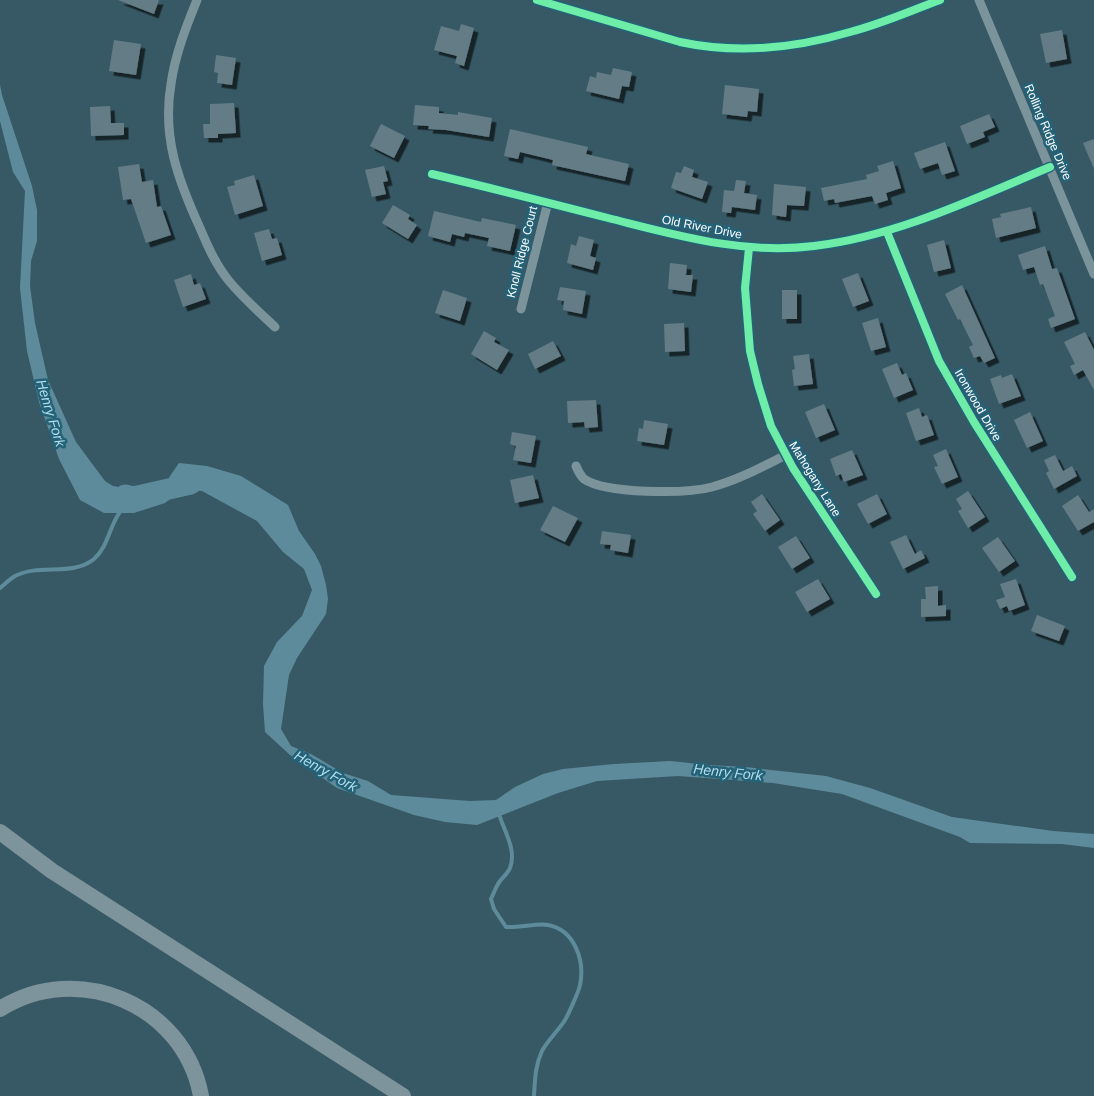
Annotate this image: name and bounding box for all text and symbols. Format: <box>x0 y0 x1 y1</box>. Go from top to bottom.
street label: Rolling Ridge Drive <box>1021 82 1075 182</box>
street label: Knoll Ridge Court <box>504 204 540 299</box>
street label: Old River Drive <box>661 212 744 242</box>
street label: Ironwood Drive <box>952 367 1004 444</box>
water label: Henry Fork <box>33 378 69 449</box>
street label: Mahogany Lane <box>786 439 844 519</box>
water label: Henry Fork <box>292 747 361 795</box>
water label: Henry Fork <box>693 760 764 784</box>

